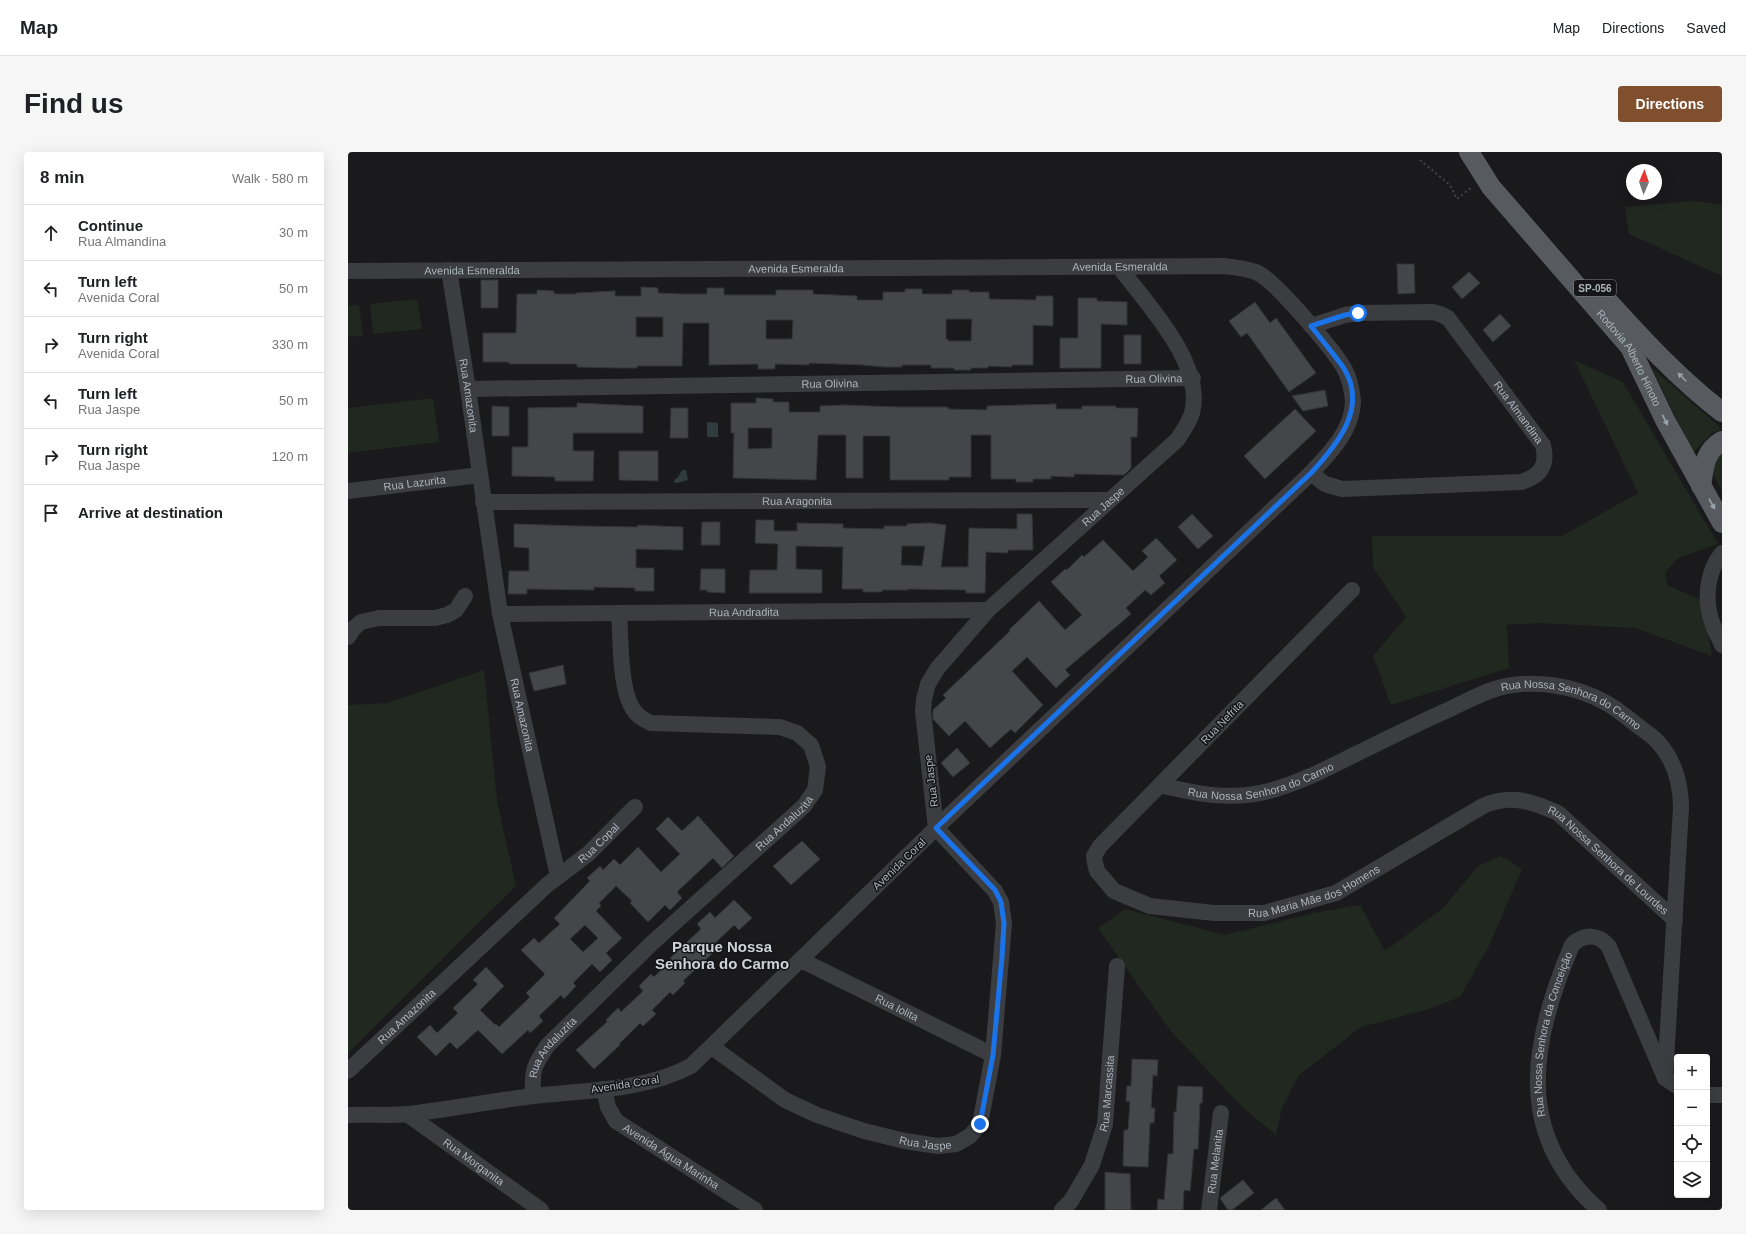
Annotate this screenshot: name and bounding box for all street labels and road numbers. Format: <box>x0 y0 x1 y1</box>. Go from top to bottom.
street label: Avenida Esmeralda <box>1072 260 1169 273</box>
street label: Avenida Esmeralda <box>748 262 845 275</box>
street label: Avenida Esmeralda <box>424 264 521 277</box>
road number: SP-056 <box>1574 280 1616 296</box>
street label: Rodovia Alberto Hinoto <box>1594 307 1664 408</box>
street label: Rua Amazonita <box>457 358 480 434</box>
street label: Rua Olivina <box>1125 372 1183 385</box>
street label: Rua Olivina <box>801 377 859 390</box>
street label: Rua Almandina <box>1491 379 1546 447</box>
street label: Rua Lazurita <box>383 473 447 493</box>
street label: Rua Jaspe <box>1080 484 1127 528</box>
street label: Rua Aragonita <box>762 495 833 507</box>
street label: Rua Andradita <box>709 606 780 618</box>
street label: Rua Amazonita <box>508 677 536 753</box>
street label: Rua Nossa Senhora do Carmo <box>1500 678 1643 732</box>
street label: Rua Nefrita <box>1198 697 1246 746</box>
street label: Rua Jaspe <box>922 754 940 808</box>
street label: Rua Nossa Senhora do Carmo <box>1187 760 1335 802</box>
street label: Rua Andaluzita <box>753 793 816 853</box>
street label: Rua Nossa Senhora de Lourdes <box>1546 803 1671 917</box>
street label: Rua Copal <box>576 821 621 865</box>
street label: Avenida Coral <box>870 836 928 892</box>
street label: Rua Maria Mãe dos Homens <box>1248 862 1382 919</box>
street label: Rua Nossa Senhora da Conceição <box>1532 950 1574 1118</box>
street label: Rua Amazonita <box>375 986 438 1046</box>
street label: Rua Iolita <box>873 992 921 1024</box>
street label: Rua Andaluzita <box>527 1014 579 1079</box>
street label: Rua Marcassita <box>1097 1054 1116 1133</box>
street label: Avenida Coral <box>590 1073 660 1095</box>
street label: Avenida Água Marinha <box>621 1121 722 1192</box>
street label: Rua Melanita <box>1205 1128 1225 1194</box>
street label: Rua Jaspe <box>898 1134 952 1152</box>
street label: Rua Morganita <box>441 1136 507 1188</box>

